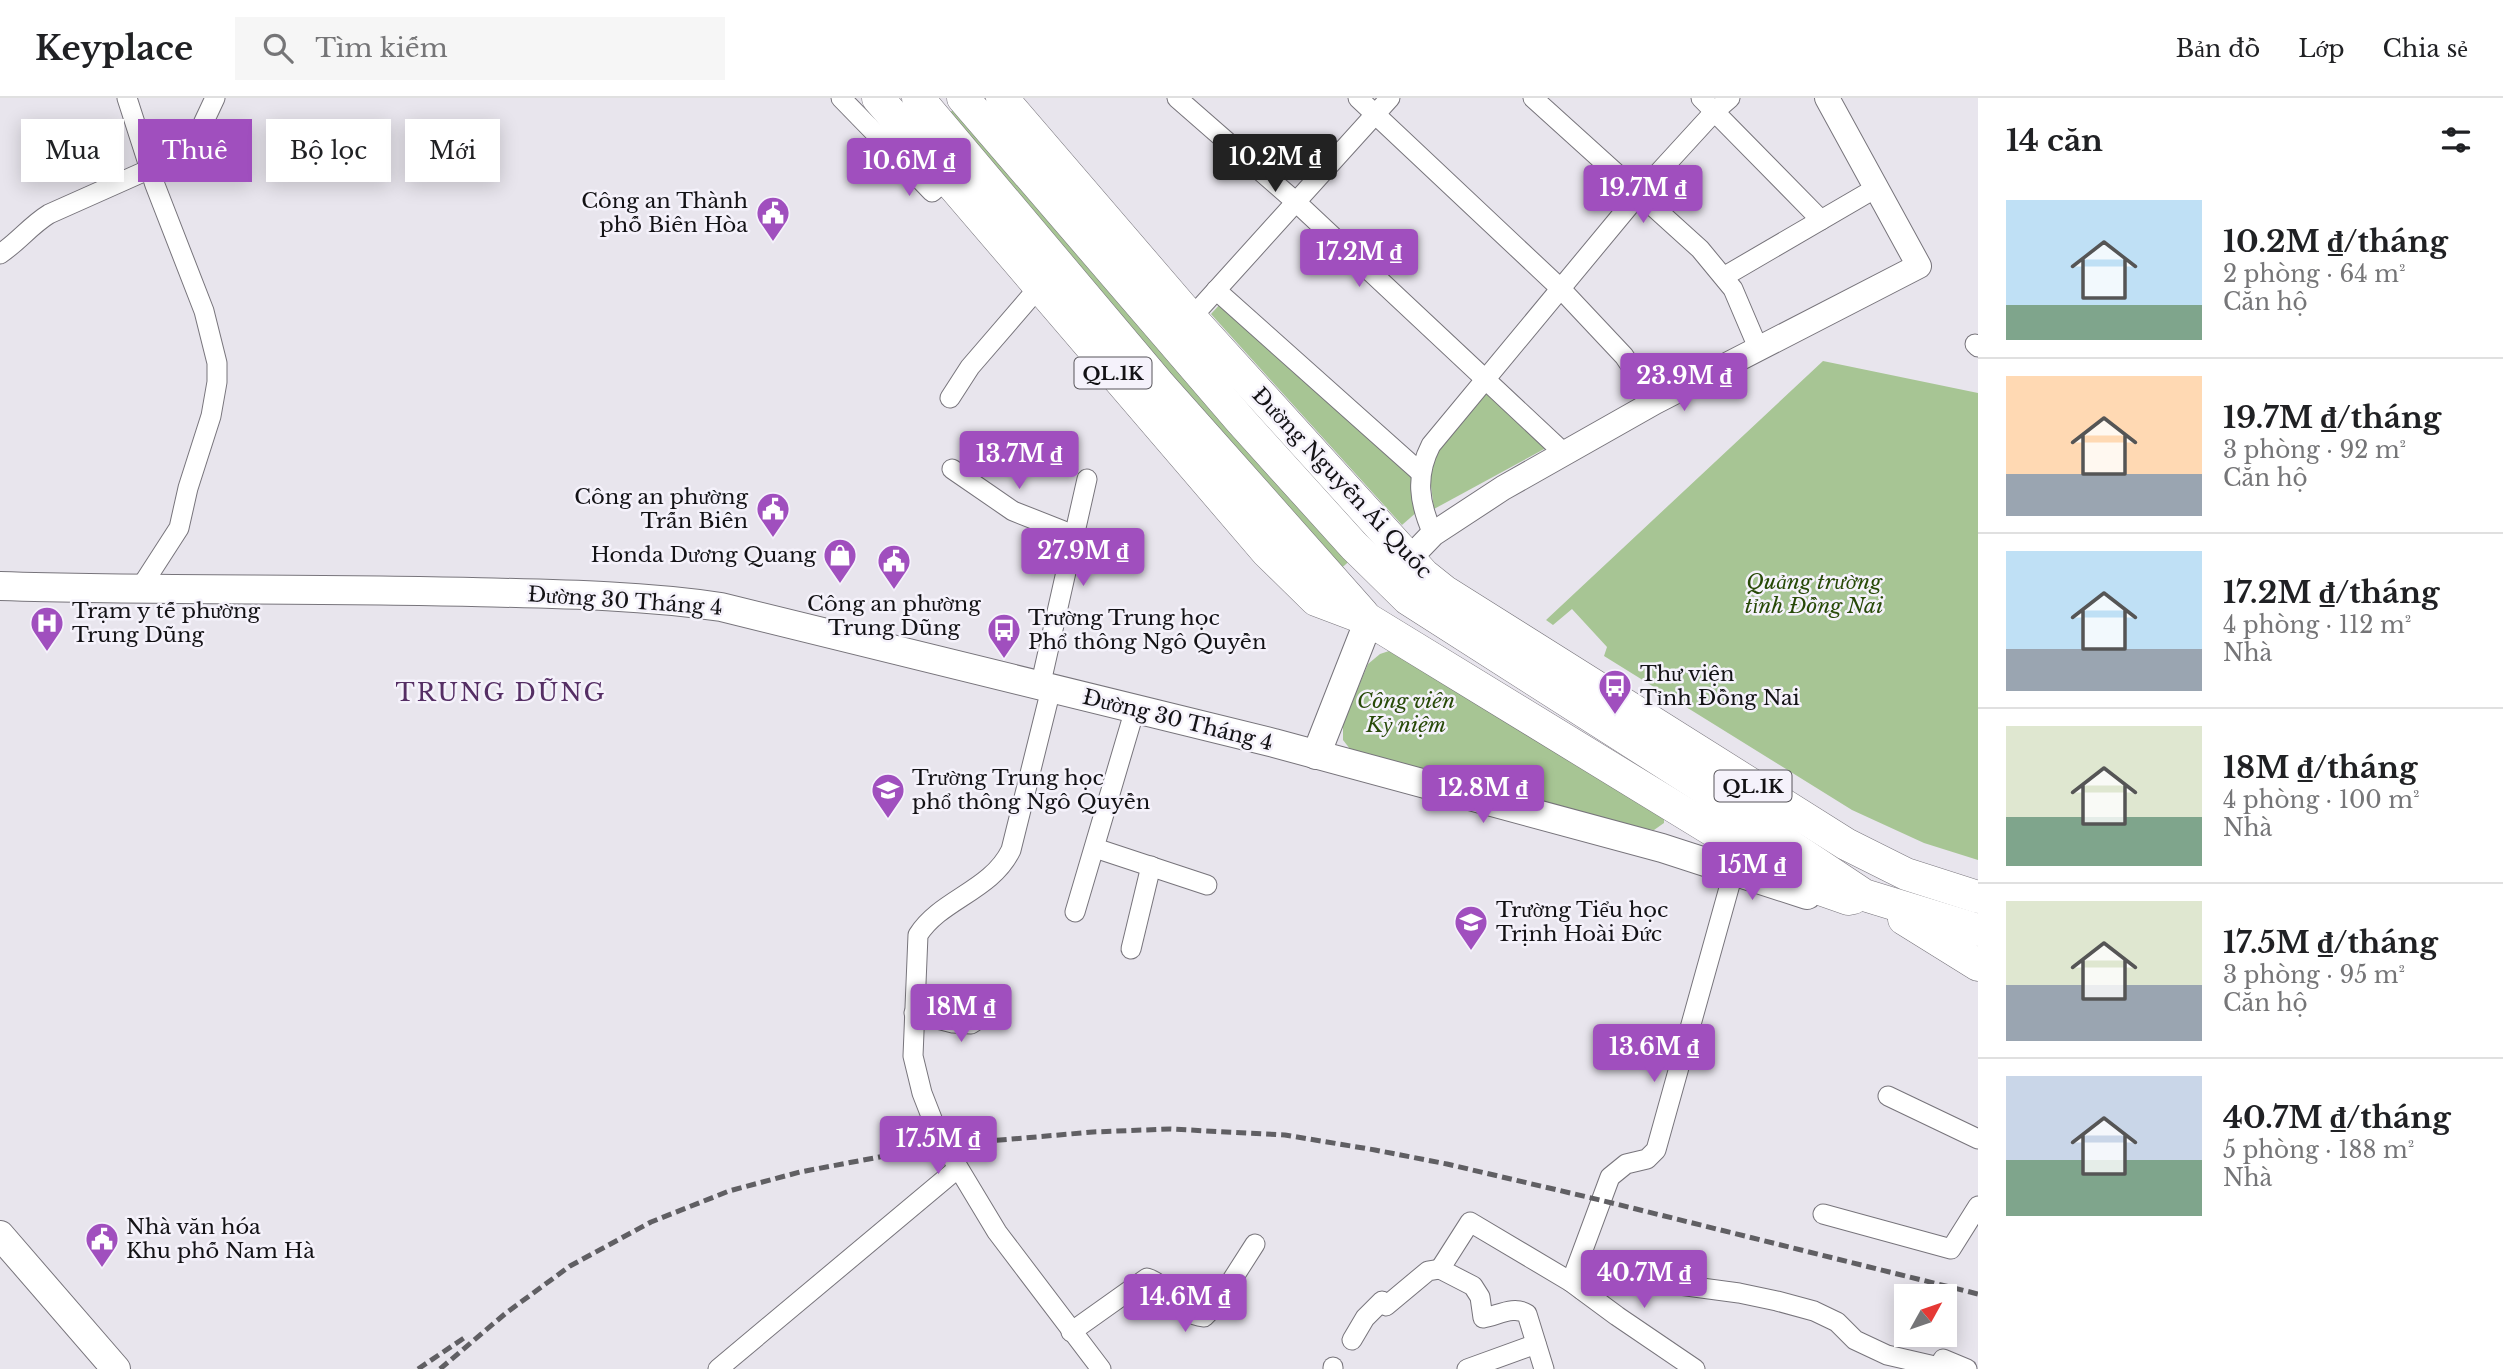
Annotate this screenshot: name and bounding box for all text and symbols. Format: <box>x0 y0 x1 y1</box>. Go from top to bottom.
search box <box>235 17 725 80</box>
text: Keyplace <box>35 28 193 69</box>
icon: search <box>259 29 297 67</box>
text: Tìm kiếm <box>315 32 448 64</box>
text: Bản đồ <box>2176 34 2260 63</box>
text: Lớp <box>2298 34 2345 63</box>
text: Chia sẻ <box>2383 34 2468 63</box>
chip: Mua <box>21 119 124 182</box>
chip: Thuê <box>138 119 252 182</box>
chip: Bộ lọc <box>266 119 391 182</box>
chip: Mới <box>405 119 500 182</box>
icon: filters <box>2437 121 2475 159</box>
text: 14 căn <box>2006 122 2103 159</box>
pin: 10.2M ₫ <box>1210 134 1340 194</box>
pin: 10.6M ₫ <box>844 139 974 198</box>
text: 10.2M ₫ <box>1229 143 1321 171</box>
text: 10.6M ₫ <box>863 147 955 175</box>
pin: 19.7M ₫ <box>1578 166 1708 225</box>
text: 19.7M ₫ <box>1599 174 1687 202</box>
place label: Công an Thành phố Biên Hòa <box>581 188 748 238</box>
public building icon: Công an Thành phố Biên Hòa <box>754 194 792 243</box>
text: 10.2M ₫/tháng <box>2223 223 2448 260</box>
icon: home <box>2062 228 2146 312</box>
pin: 17.2M ₫ <box>1294 230 1424 289</box>
text: 17.2M ₫ <box>1316 238 1402 266</box>
text: 2 phòng · 64 m² <box>2223 260 2405 288</box>
text: Căn hộ <box>2223 288 2308 316</box>
pin: 23.9M ₫ <box>1619 354 1749 413</box>
road number: QL.1K <box>1074 358 1152 388</box>
text: 23.9M ₫ <box>1636 362 1732 390</box>
street label: Đường Nguyễn Ái Quốc <box>1247 382 1437 584</box>
text: 19.7M ₫/tháng <box>2223 399 2441 436</box>
icon: home <box>2062 404 2146 488</box>
pin: 13.7M ₫ <box>954 432 1084 491</box>
text: 3 phòng · 92 m² <box>2223 436 2406 464</box>
text: 13.7M ₫ <box>976 440 1062 468</box>
text: Căn hộ <box>2223 464 2308 492</box>
place label: Công an phường Trấn Biên <box>574 484 748 534</box>
public building icon: Công an phường Trấn Biên <box>754 490 792 539</box>
pin: 27.9M ₫ <box>1018 528 1148 588</box>
shop icon: Honda Dương Quang <box>821 536 859 585</box>
text: 27.9M ₫ <box>1037 537 1129 565</box>
place label: Honda Dương Quang <box>591 542 816 568</box>
public building icon: Công an phường Trung Dũng <box>875 542 913 591</box>
park label: Quảng trường tỉnh Đồng Nai <box>1745 569 1884 619</box>
text: 17.2M ₫/tháng <box>2223 574 2439 611</box>
icon: home <box>2062 579 2146 663</box>
street label: Đường 30 Tháng 4 <box>527 581 723 621</box>
place label: Công an phường Trung Dũng <box>807 591 981 641</box>
place label: Trạm y tế phường Trung Dũng <box>72 598 260 648</box>
hospital icon: Trạm y tế phường Trung Dũng <box>28 604 66 653</box>
place label: Trường Trung học Phổ thông Ngô Quyền <box>1028 605 1266 655</box>
bus stop icon: Trường Trung học Phổ thông Ngô Quyền <box>985 611 1023 660</box>
text: 4 phòng · 112 m² <box>2223 611 2411 639</box>
text: Nhà <box>2223 639 2272 667</box>
place label: Thư viện Tỉnh Đồng Nai <box>1640 661 1800 711</box>
bus stop icon: Thư viện Tỉnh Đồng Nai <box>1596 667 1634 716</box>
district label: TRUNG DŨNG <box>396 678 606 707</box>
street label: Đường 30 Tháng 4 <box>1080 684 1276 756</box>
park label: Công viên Kỷ niệm <box>1357 688 1455 738</box>
text: 18M ₫/tháng <box>2223 749 2417 786</box>
icon: home <box>2062 754 2146 838</box>
place label: Trường Trung học phổ thông Ngô Quyền <box>912 765 1150 815</box>
pin: 12.8M ₫ <box>1418 766 1548 825</box>
school or university icon: Trường Trung học phổ thông Ngô Quyền <box>869 771 907 820</box>
road number: QL.1K <box>1714 771 1792 802</box>
text: 12.8M ₫ <box>1438 774 1528 802</box>
text: 4 phòng · 100 m² <box>2223 786 2420 814</box>
text: Nhà <box>2223 814 2272 842</box>
pin: 15M ₫ <box>1703 842 1801 902</box>
text: 15M ₫ <box>1718 851 1786 879</box>
place label: Trường Tiểu học Trịnh Hoài Đức <box>1496 897 1668 947</box>
school or university icon: Trường Tiểu học Trịnh Hoài Đức <box>1452 903 1490 952</box>
text: 17.5M ₫/tháng <box>2223 924 2438 961</box>
icon: home <box>2062 929 2146 1013</box>
text: 3 phòng · 95 m² <box>2223 961 2405 989</box>
pin: 18M ₫ <box>912 984 1010 1044</box>
text: Căn hộ <box>2223 989 2308 1017</box>
text: 18M ₫ <box>927 993 995 1021</box>
pin: 13.6M ₫ <box>1589 1024 1719 1084</box>
text: 13.6M ₫ <box>1609 1033 1699 1061</box>
text: 40.7M ₫/tháng <box>2223 1099 2450 1136</box>
icon: home <box>2062 1104 2146 1188</box>
pin: 17.5M ₫ <box>873 1116 1003 1176</box>
text: 17.5M ₫ <box>896 1125 980 1153</box>
text: 5 phòng · 188 m² <box>2223 1136 2414 1164</box>
text: Nhà <box>2223 1164 2272 1192</box>
place label: Nhà văn hóa Khu phố Nam Hà <box>126 1214 315 1264</box>
public building icon: Nhà văn hóa Khu phố Nam Hà <box>83 1220 121 1269</box>
pin: 40.7M ₫ <box>1579 1250 1709 1310</box>
text: 40.7M ₫ <box>1597 1259 1691 1287</box>
pin: 14.6M ₫ <box>1120 1274 1250 1334</box>
text: 14.6M ₫ <box>1140 1283 1230 1311</box>
north arrow <box>1894 1284 1956 1348</box>
map controls <box>1894 1284 1957 1347</box>

